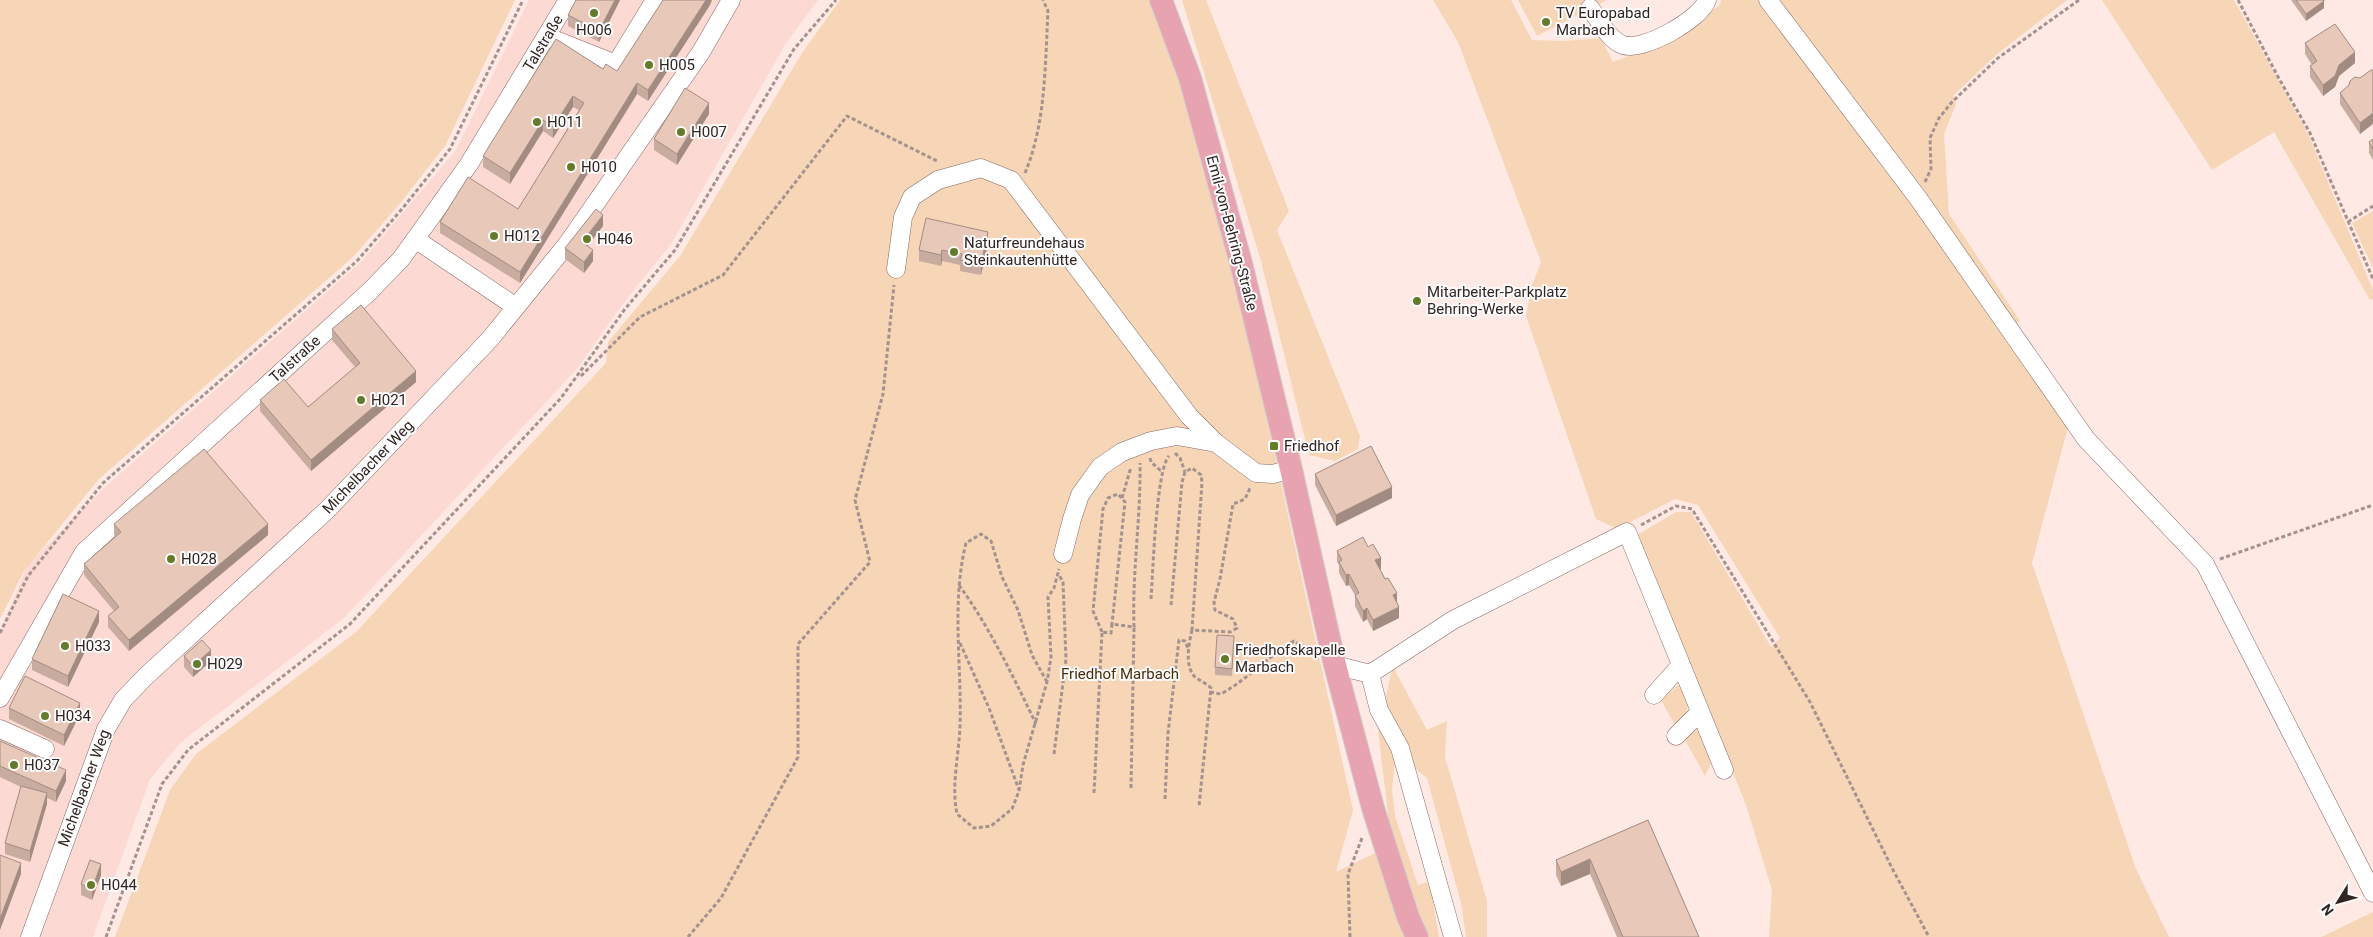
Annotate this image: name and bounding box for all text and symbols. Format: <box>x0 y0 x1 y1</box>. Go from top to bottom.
place label: TV Europabad Marbach <box>1556 4 1650 39</box>
marker: H006 <box>588 7 600 19</box>
street label: Talstraße <box>519 12 567 74</box>
marker: TV Europabad Marbach <box>1540 16 1552 28</box>
place label: H006 <box>576 21 612 39</box>
place label: H005 <box>659 56 695 74</box>
marker: H005 <box>643 59 655 71</box>
place label: H011 <box>547 113 583 131</box>
marker: H011 <box>531 116 543 128</box>
place label: H007 <box>691 123 727 141</box>
marker: H007 <box>675 126 687 138</box>
street label: Emil-von-Behring-Straße <box>1203 153 1261 313</box>
place label: H010 <box>581 158 617 176</box>
marker: H010 <box>565 161 577 173</box>
place label: H012 <box>504 227 540 245</box>
marker: H012 <box>488 230 500 242</box>
place label: H046 <box>597 230 633 248</box>
marker: H046 <box>581 233 593 245</box>
place label: Naturfreundehaus Steinkautenhütte <box>964 234 1085 269</box>
marker: Naturfreundehaus Steinkautenhütte <box>948 246 960 258</box>
place label: Mitarbeiter-Parkplatz Behring-Werke <box>1427 283 1567 318</box>
marker: Mitarbeiter-Parkplatz Behring-Werke <box>1411 295 1423 307</box>
street label: Talstraße <box>266 331 324 387</box>
place label: H021 <box>371 391 407 409</box>
marker: H021 <box>355 394 367 406</box>
street label: Michelbacher Weg <box>319 416 417 518</box>
place label: Friedhof <box>1284 437 1340 455</box>
marker: Friedhof <box>1268 440 1280 452</box>
place label: H028 <box>181 550 217 568</box>
marker: H028 <box>165 553 177 565</box>
place label: H033 <box>75 637 111 655</box>
marker: H033 <box>59 640 71 652</box>
place label: Friedhofskapelle Marbach <box>1235 641 1345 676</box>
marker: Friedhofskapelle Marbach <box>1219 653 1231 665</box>
place label: H029 <box>207 655 243 673</box>
marker: H029 <box>191 658 203 670</box>
park label: Friedhof Marbach <box>1061 665 1179 683</box>
place label: H034 <box>55 707 92 725</box>
marker: H034 <box>39 710 51 722</box>
street label: Michelbacher Weg <box>54 727 114 849</box>
place label: H037 <box>24 756 60 774</box>
marker: H037 <box>8 759 20 771</box>
place label: H044 <box>101 876 138 894</box>
north arrow <box>2313 877 2363 927</box>
marker: H044 <box>85 879 97 891</box>
text: N <box>2318 901 2337 919</box>

